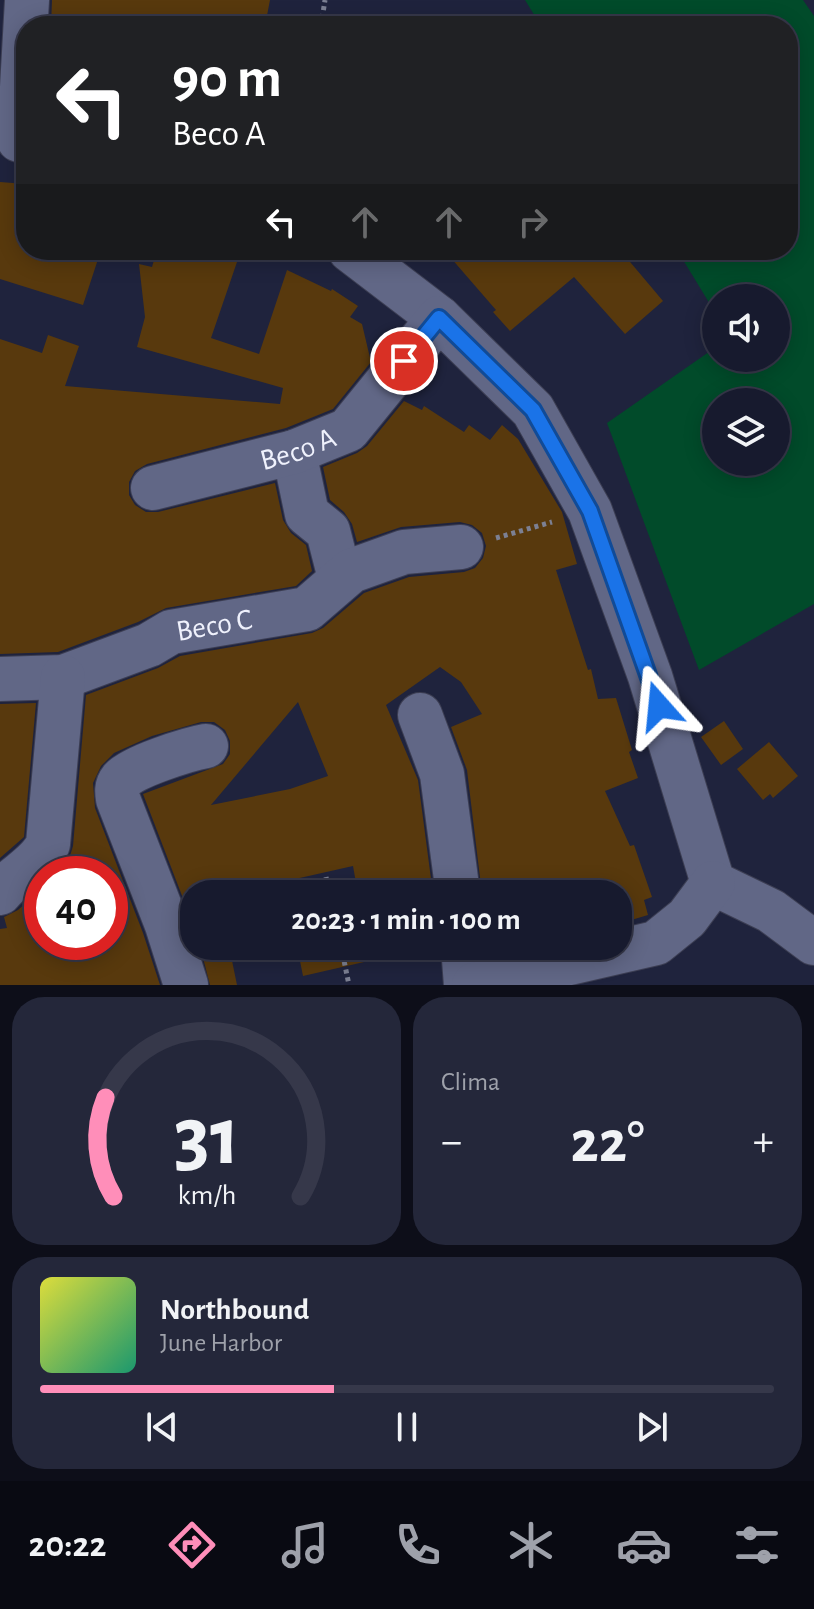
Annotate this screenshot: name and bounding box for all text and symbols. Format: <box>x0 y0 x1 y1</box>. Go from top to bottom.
icon: left <box>40 48 144 152</box>
text: 90 m <box>172 51 282 107</box>
text: Beco A <box>172 116 266 152</box>
icon: left <box>259 200 303 244</box>
icon: ahead <box>343 200 387 244</box>
icon: ahead <box>427 200 471 244</box>
icon: right <box>511 200 555 244</box>
map controls <box>702 284 790 476</box>
button: sound <box>702 284 790 372</box>
pin <box>370 327 438 395</box>
icon: arrive <box>382 339 426 383</box>
button: layers <box>702 388 790 476</box>
street label: Beco A <box>257 423 340 476</box>
street label: Beco C <box>174 605 254 647</box>
position arrow <box>617 664 701 748</box>
speed limit sign: 40 <box>24 856 128 960</box>
text: 20:23 · 1 min · 100 m <box>291 905 521 935</box>
text: Clima <box>441 1069 500 1095</box>
text: 31 <box>174 1096 239 1180</box>
text: 22° <box>570 1113 645 1173</box>
text: − <box>441 1120 462 1164</box>
text: + <box>753 1120 774 1164</box>
text: km/h <box>177 1181 236 1210</box>
text: Northbound <box>160 1295 309 1325</box>
text: June Harbor <box>160 1330 282 1356</box>
icon: previous <box>140 1405 184 1449</box>
icon: pause <box>385 1405 429 1449</box>
icon: next <box>630 1405 674 1449</box>
icon: directions <box>164 1517 220 1573</box>
icon: music <box>277 1517 333 1573</box>
icon: phone <box>390 1517 446 1573</box>
icon: climate <box>503 1517 559 1573</box>
icon: car <box>616 1517 672 1573</box>
icon: filters <box>729 1517 785 1573</box>
text: 20:22 <box>29 1527 106 1563</box>

